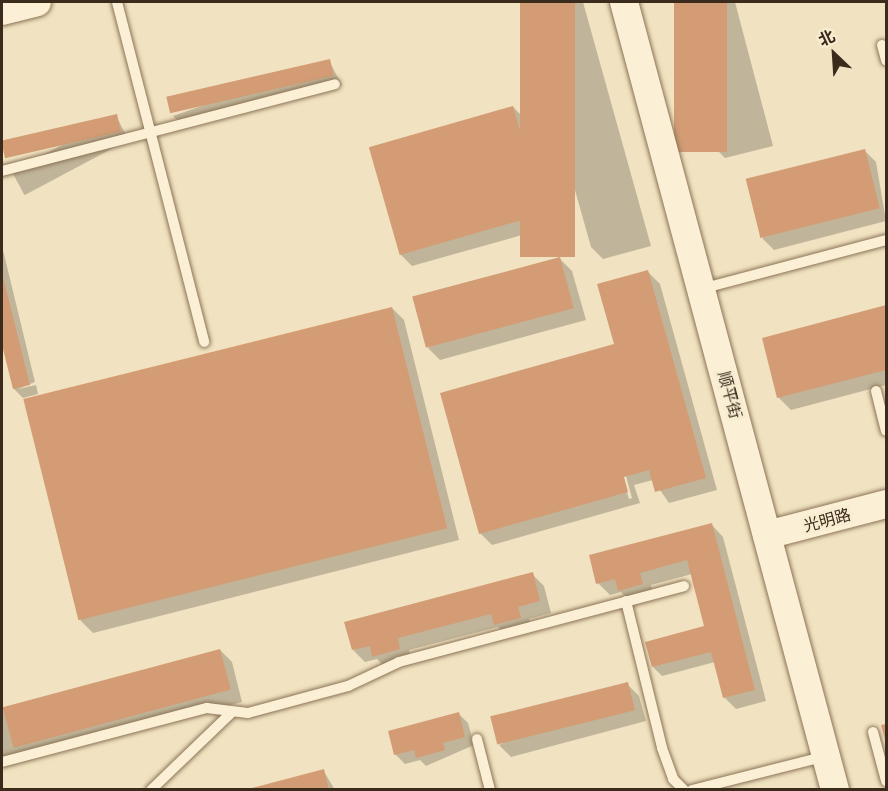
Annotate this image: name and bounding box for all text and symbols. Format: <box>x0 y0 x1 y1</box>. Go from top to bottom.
north arrow <box>804 24 864 84</box>
text: 北 <box>814 24 838 51</box>
street label: 顺平街 <box>715 369 745 421</box>
street label: 光明路 <box>801 505 853 535</box>

